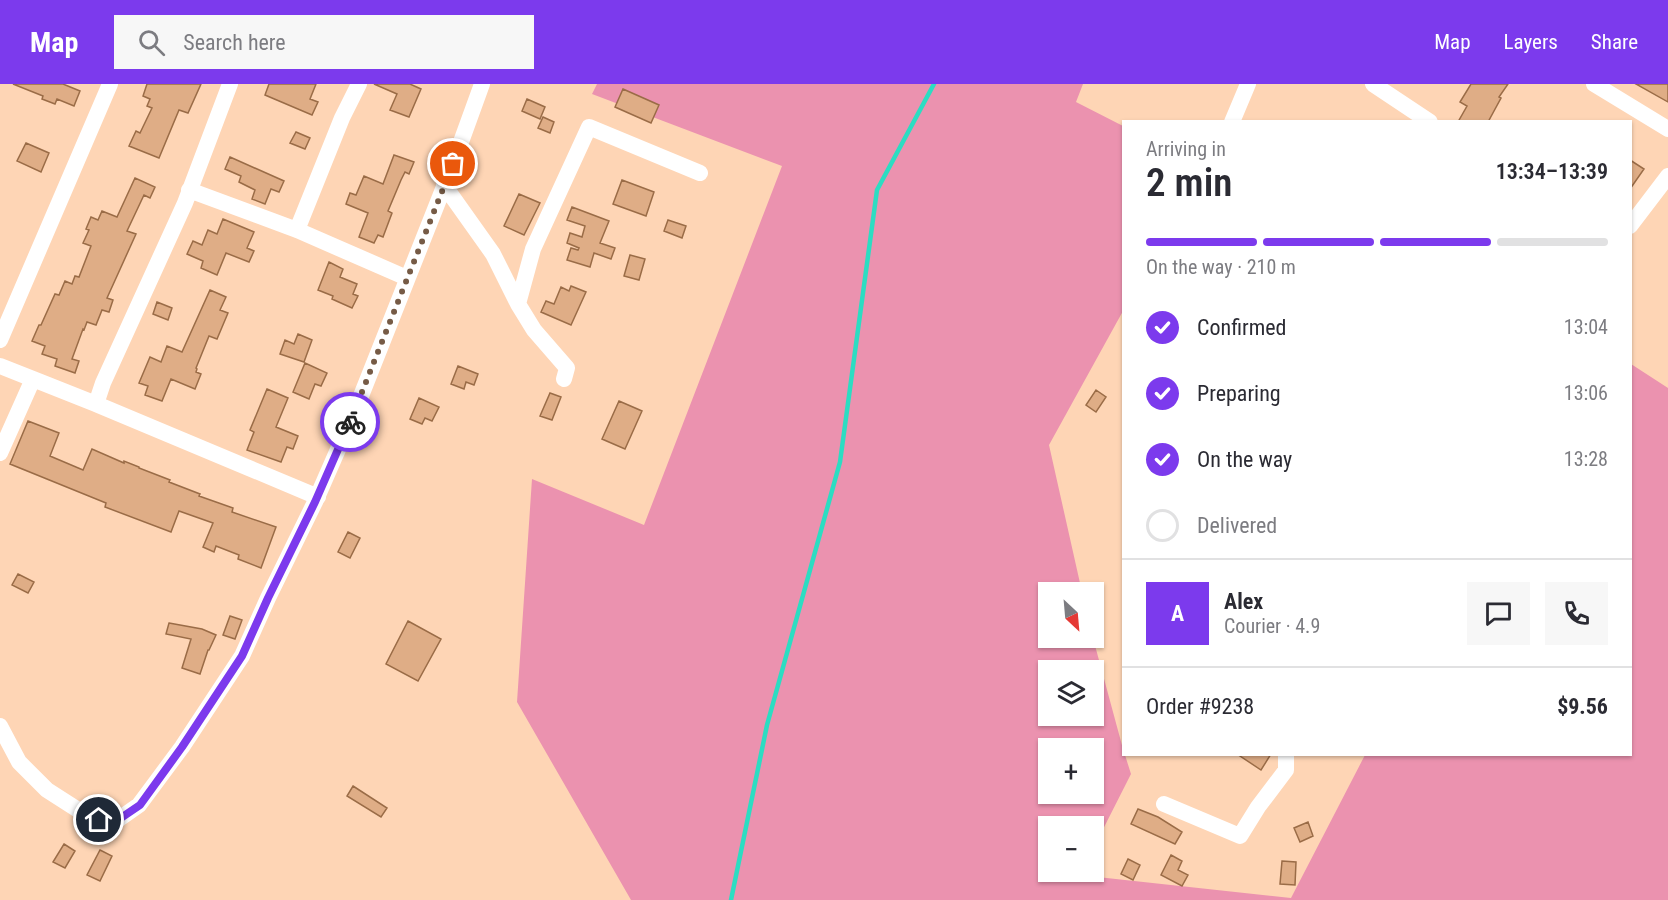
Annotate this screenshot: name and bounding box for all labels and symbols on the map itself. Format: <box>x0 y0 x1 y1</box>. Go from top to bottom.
pin <box>427 138 478 189</box>
courier <box>320 392 380 452</box>
north arrow <box>1038 582 1104 648</box>
pin <box>73 794 124 845</box>

